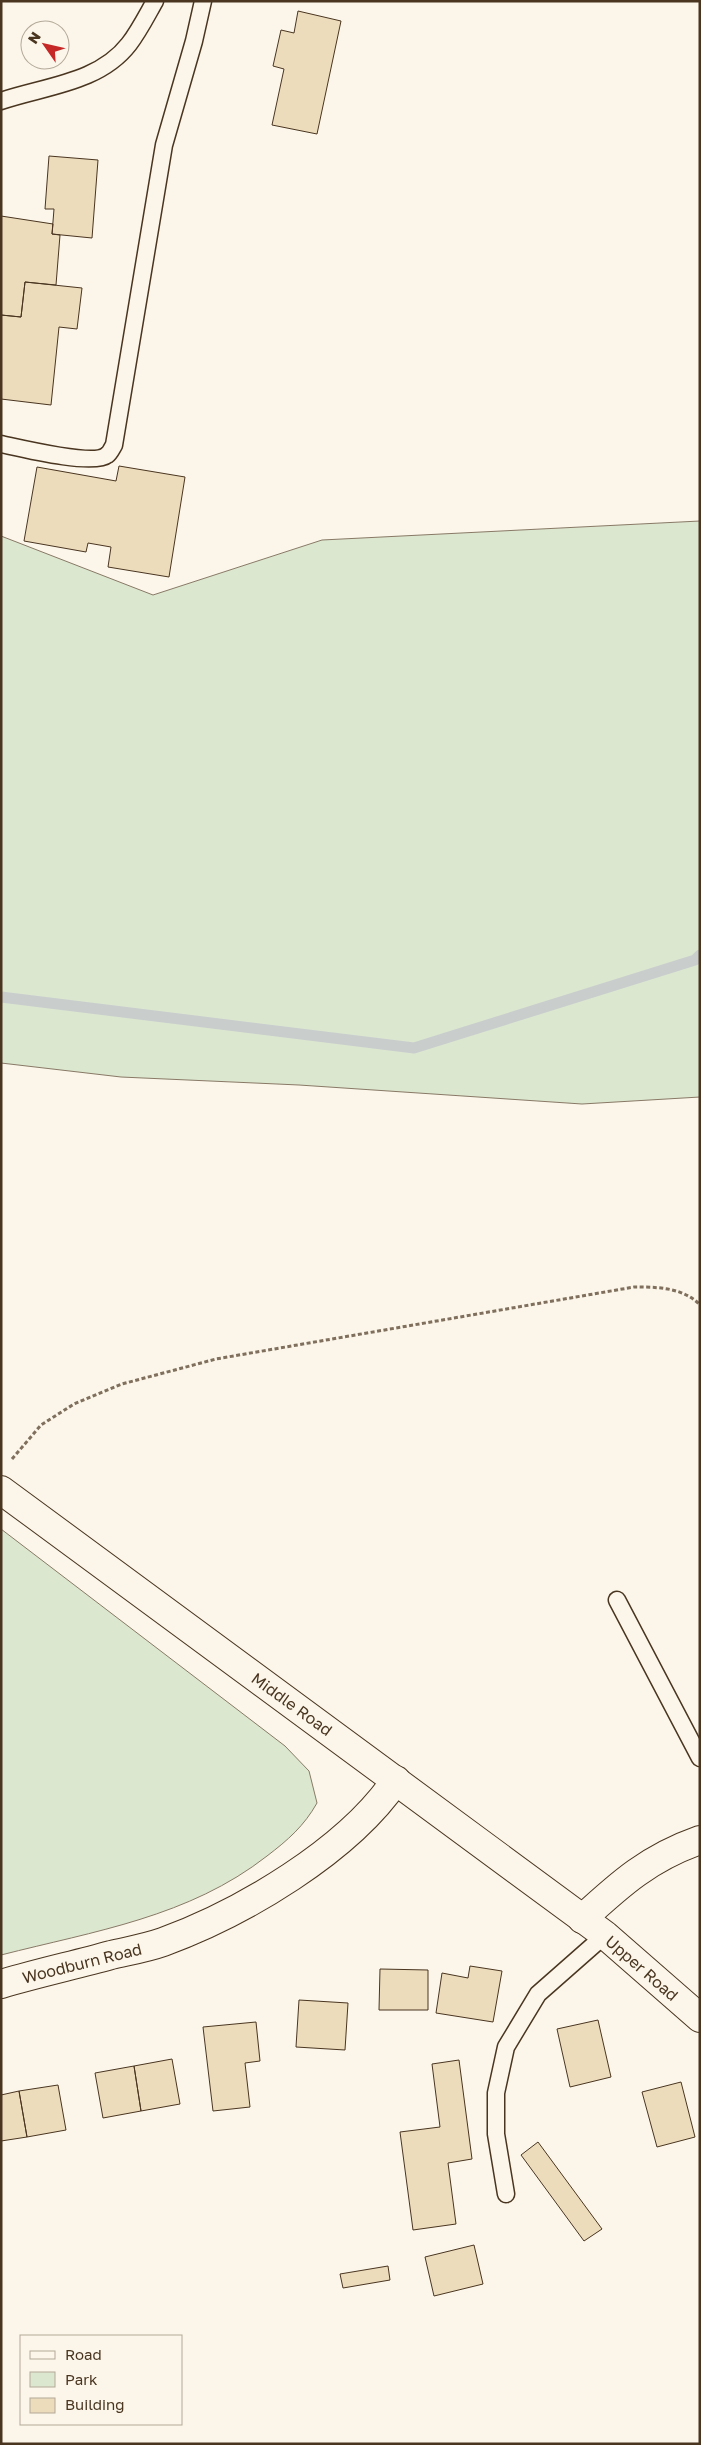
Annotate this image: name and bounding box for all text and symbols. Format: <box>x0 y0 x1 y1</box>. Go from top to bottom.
north arrow <box>20 20 70 70</box>
text: N <box>24 28 44 47</box>
street label: Middle Road <box>248 1668 336 1740</box>
street label: Upper Road <box>601 1931 683 2005</box>
street label: Woodburn Road <box>20 1938 144 1988</box>
legend <box>20 2335 182 2425</box>
text: Road <box>65 2345 102 2363</box>
text: Park <box>65 2370 98 2388</box>
text: Building <box>65 2395 125 2413</box>

